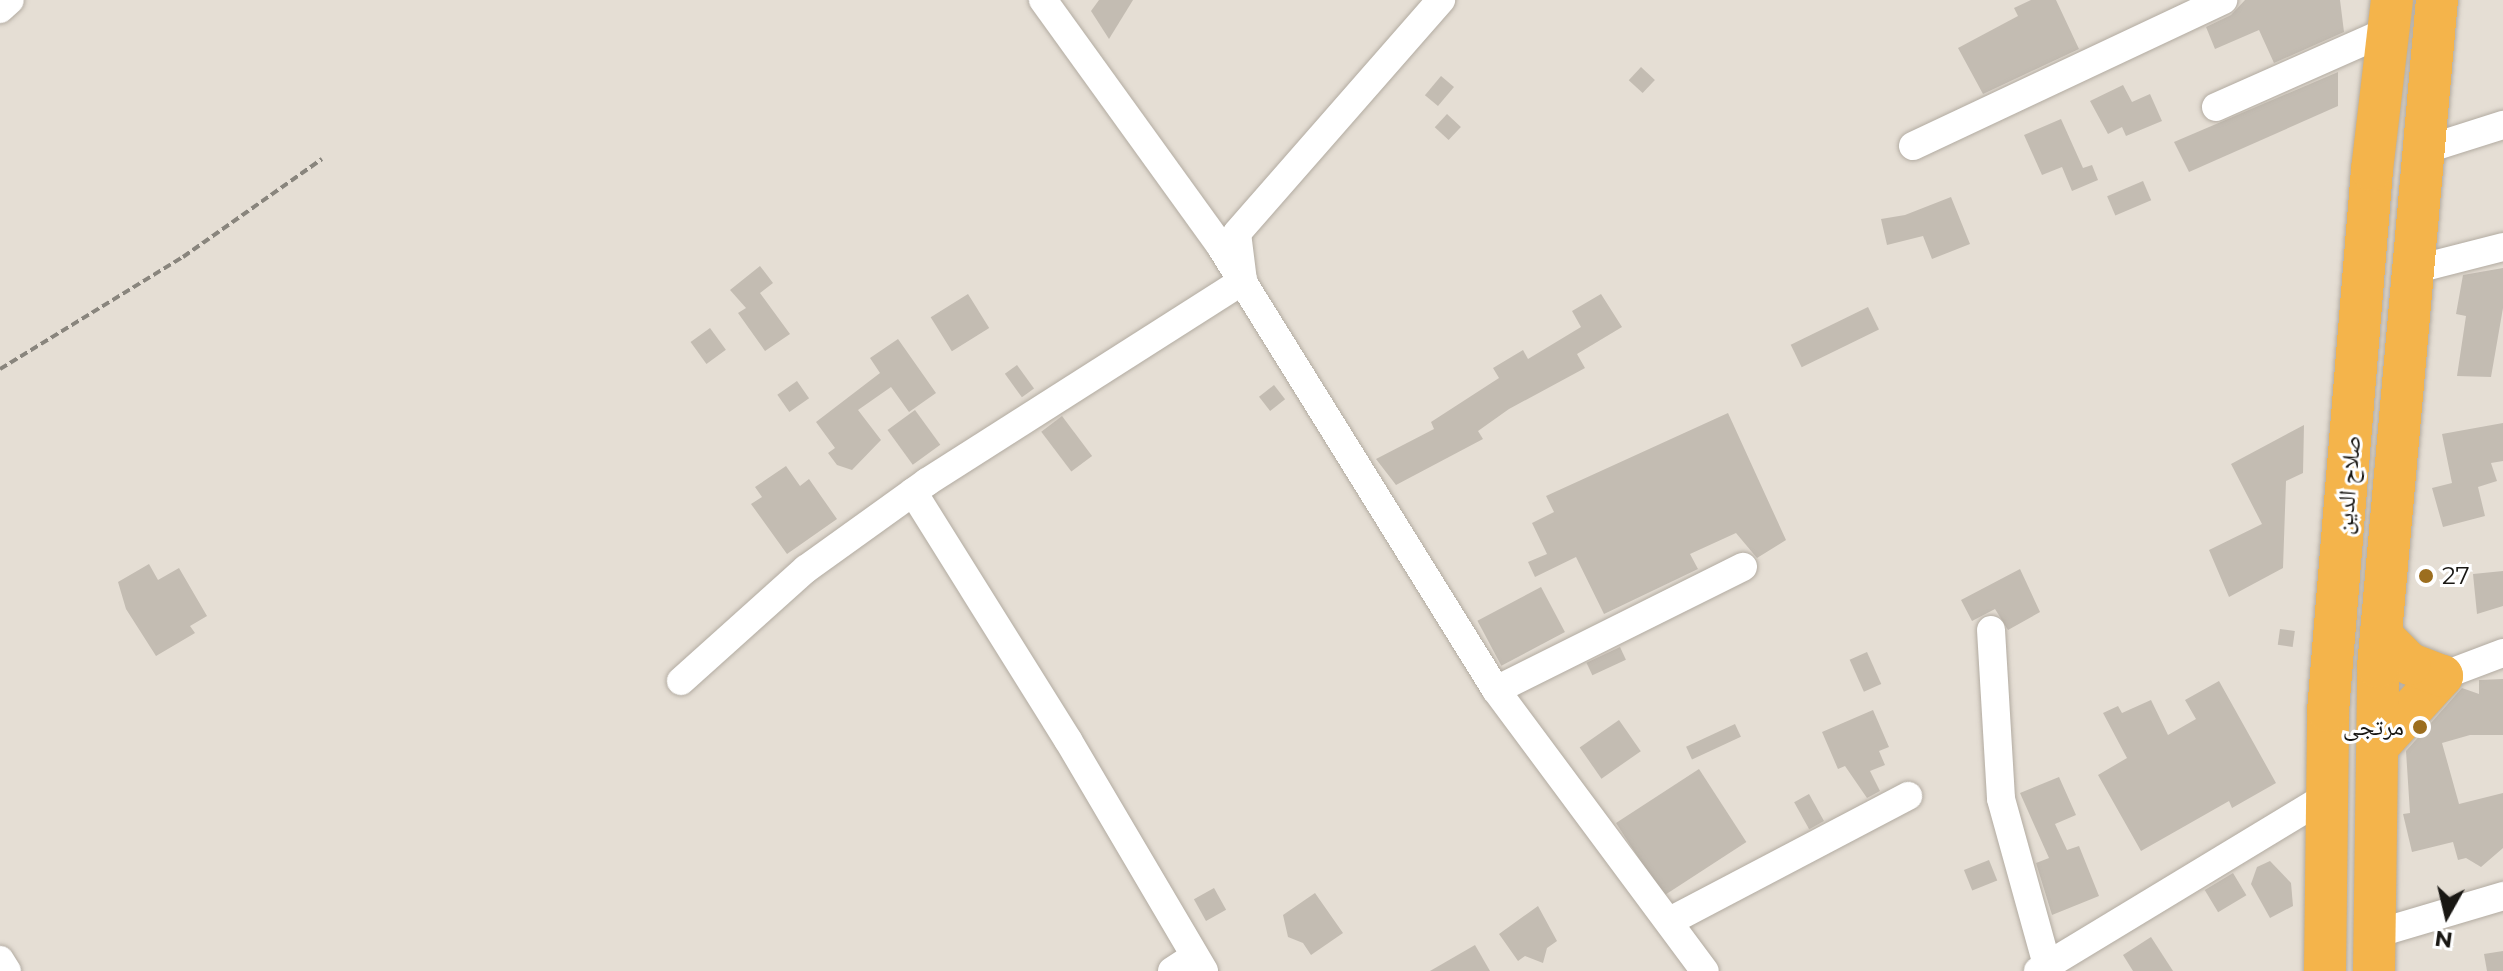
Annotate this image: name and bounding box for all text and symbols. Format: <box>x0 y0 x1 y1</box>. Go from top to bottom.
street label: صلاح الدين <box>2329 434 2367 536</box>
place label: 27 <box>2442 562 2470 590</box>
marker: 27 <box>2417 567 2435 585</box>
place label: مرتجى <box>2343 713 2404 741</box>
marker: مرتجى <box>2411 718 2429 736</box>
north arrow <box>2407 875 2487 955</box>
text: N <box>2433 925 2454 954</box>

